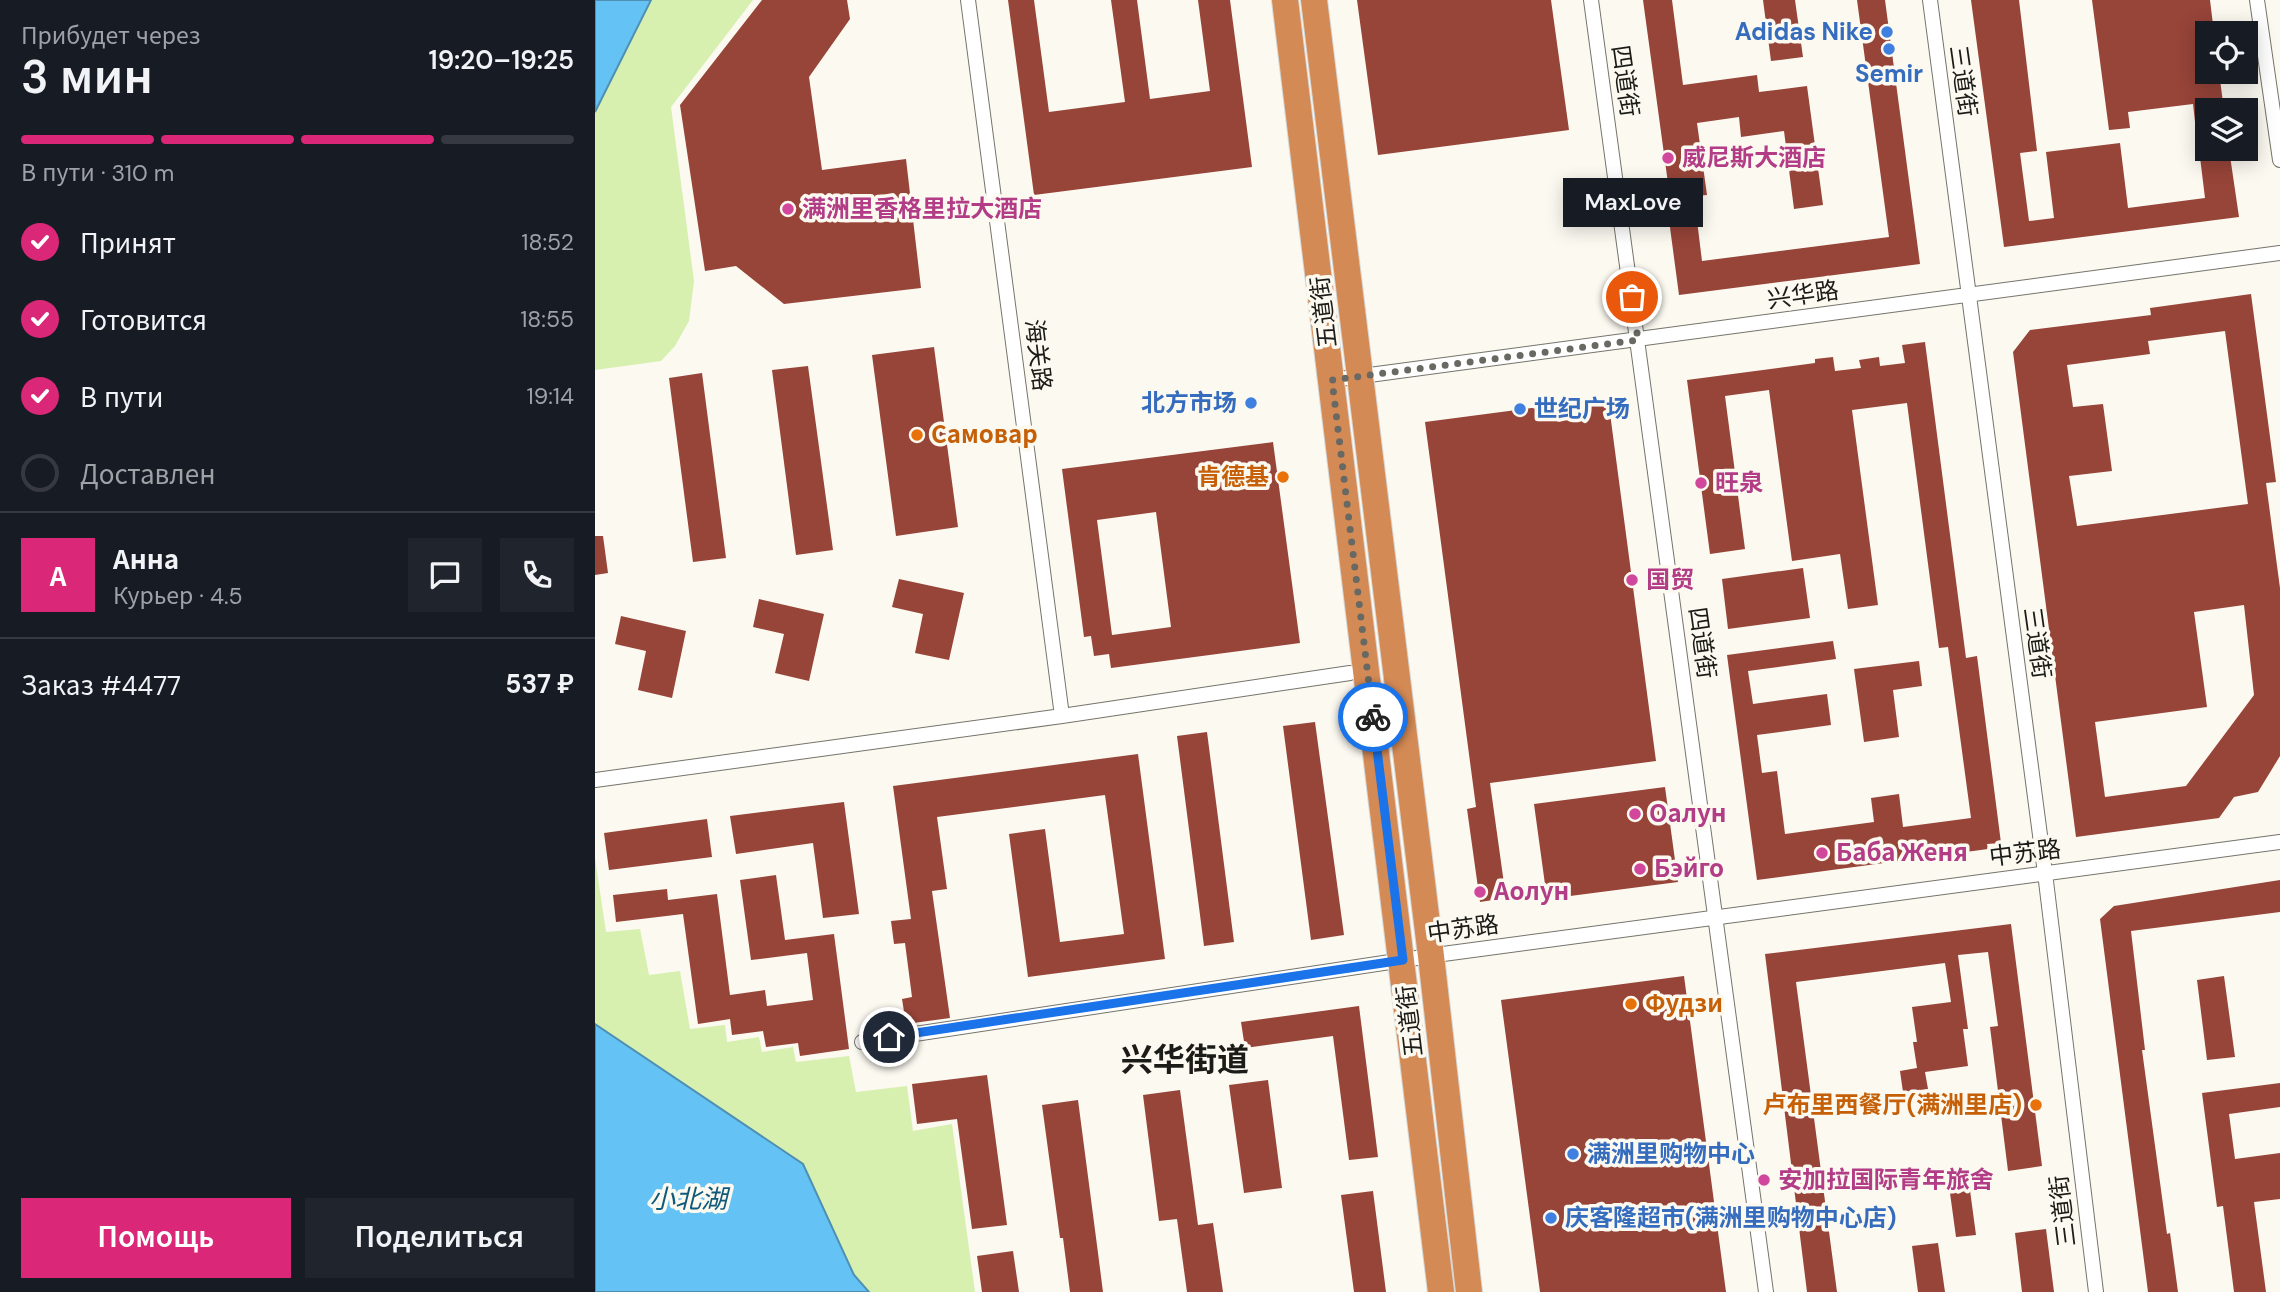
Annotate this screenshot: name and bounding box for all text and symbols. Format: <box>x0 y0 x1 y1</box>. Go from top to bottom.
place label: Adidas Nike <box>1735 16 1873 47</box>
text: Прибудет через <box>21 21 201 51</box>
map controls <box>2195 21 2258 161</box>
button: locate <box>2195 21 2258 84</box>
marker: Adidas Nike <box>1879 24 1895 40</box>
marker: Semir <box>1881 41 1897 57</box>
text: 19:20–19:25 <box>429 43 574 77</box>
street label: 四道街 <box>1605 43 1646 119</box>
street label: 三道街 <box>1943 43 1984 119</box>
text: 3 мин <box>21 47 153 107</box>
place label: Semir <box>1855 58 1923 89</box>
button: layers <box>2195 98 2258 161</box>
place label: 威尼斯大酒店 <box>1682 142 1826 173</box>
marker: 威尼斯大酒店 <box>1660 150 1676 166</box>
text: В пути · 310 m <box>21 158 174 188</box>
callout: MaxLove <box>1562 178 1702 227</box>
text: MaxLove <box>1584 187 1682 217</box>
place label: 满洲里香格里拉大酒店 <box>802 193 1042 224</box>
marker: 满洲里香格里拉大酒店 <box>780 201 796 217</box>
icon: check <box>21 223 59 261</box>
text: Принят <box>80 227 176 261</box>
text: 18:52 <box>521 227 574 257</box>
pin <box>1602 267 1662 327</box>
street label: 五道街 <box>1304 274 1343 350</box>
street label: 兴华路 <box>1765 274 1841 315</box>
icon: bag <box>1613 278 1651 316</box>
icon: check <box>21 300 59 338</box>
text: Готовится <box>80 304 207 338</box>
text: 18:55 <box>520 304 574 334</box>
street label: 海关路 <box>1019 317 1058 393</box>
icon: check <box>21 377 59 415</box>
text: В пути <box>80 381 163 415</box>
text: 19:14 <box>527 381 574 411</box>
place label: 北方市场 <box>1141 387 1237 418</box>
place label: 世纪广场 <box>1534 393 1630 424</box>
marker: 北方市场 <box>1243 395 1259 411</box>
marker: 世纪广场 <box>1512 401 1528 417</box>
place label: Самовар <box>931 419 1038 450</box>
marker: Самовар <box>909 427 925 443</box>
text: Доставлен <box>80 458 216 492</box>
place label: 肯德基 <box>1197 461 1269 492</box>
place label: 旺泉 <box>1715 467 1763 498</box>
marker: 肯德基 <box>1275 469 1291 485</box>
marker: 旺泉 <box>1693 475 1709 491</box>
button: chat <box>408 538 482 612</box>
button: phone <box>500 538 574 612</box>
text: Анна <box>113 543 179 577</box>
text: А <box>50 560 66 594</box>
place label: 国贸 <box>1646 564 1694 595</box>
marker: 国贸 <box>1624 572 1640 588</box>
text: Курьер · 4.5 <box>113 581 243 611</box>
street label: 四道街 <box>1682 605 1723 681</box>
street label: 三道街 <box>2017 605 2058 681</box>
text: 537 ₽ <box>505 667 574 701</box>
text: Заказ #4477 <box>21 669 181 703</box>
courier <box>1338 682 1408 752</box>
icon: bike <box>1354 698 1392 736</box>
place label: Оалун <box>1649 798 1726 829</box>
marker: Оалун <box>1627 806 1643 822</box>
street label: 中苏路 <box>1987 833 2063 872</box>
place label: Баба Женя <box>1836 837 1968 868</box>
marker: Баба Женя <box>1814 845 1830 861</box>
place label: Бэйго <box>1654 853 1724 884</box>
marker: Бэйго <box>1632 861 1648 877</box>
place label: Аолун <box>1493 876 1569 907</box>
marker: Аолун <box>1472 884 1488 900</box>
street label: 中苏路 <box>1425 908 1501 949</box>
street label: 五道街 <box>1390 983 1429 1059</box>
place label: Фудзи <box>1645 988 1723 1019</box>
marker: Фудзи <box>1623 996 1639 1012</box>
pin <box>859 1007 919 1067</box>
icon: home <box>870 1018 908 1056</box>
district label: 兴华街道 <box>1121 1039 1249 1081</box>
place label: 卢布里西餐厅(满洲里店) <box>1763 1089 2022 1120</box>
marker: 卢布里西餐厅(满洲里店) <box>2028 1097 2044 1113</box>
place label: 满洲里购物中心 <box>1587 1138 1755 1169</box>
marker: 满洲里购物中心 <box>1565 1146 1581 1162</box>
place label: 安加拉国际青年旅舍 <box>1778 1164 1994 1195</box>
marker: 安加拉国际青年旅舍 <box>1756 1172 1772 1188</box>
street label: 三道街 <box>2043 1173 2082 1249</box>
water label: 小北湖 <box>649 1182 731 1216</box>
button: Помощь <box>21 1198 291 1278</box>
button: Поделиться <box>305 1198 574 1278</box>
place label: 庆客隆超市(满洲里购物中心店) <box>1565 1202 1896 1233</box>
marker: 庆客隆超市(满洲里购物中心店) <box>1543 1210 1559 1226</box>

